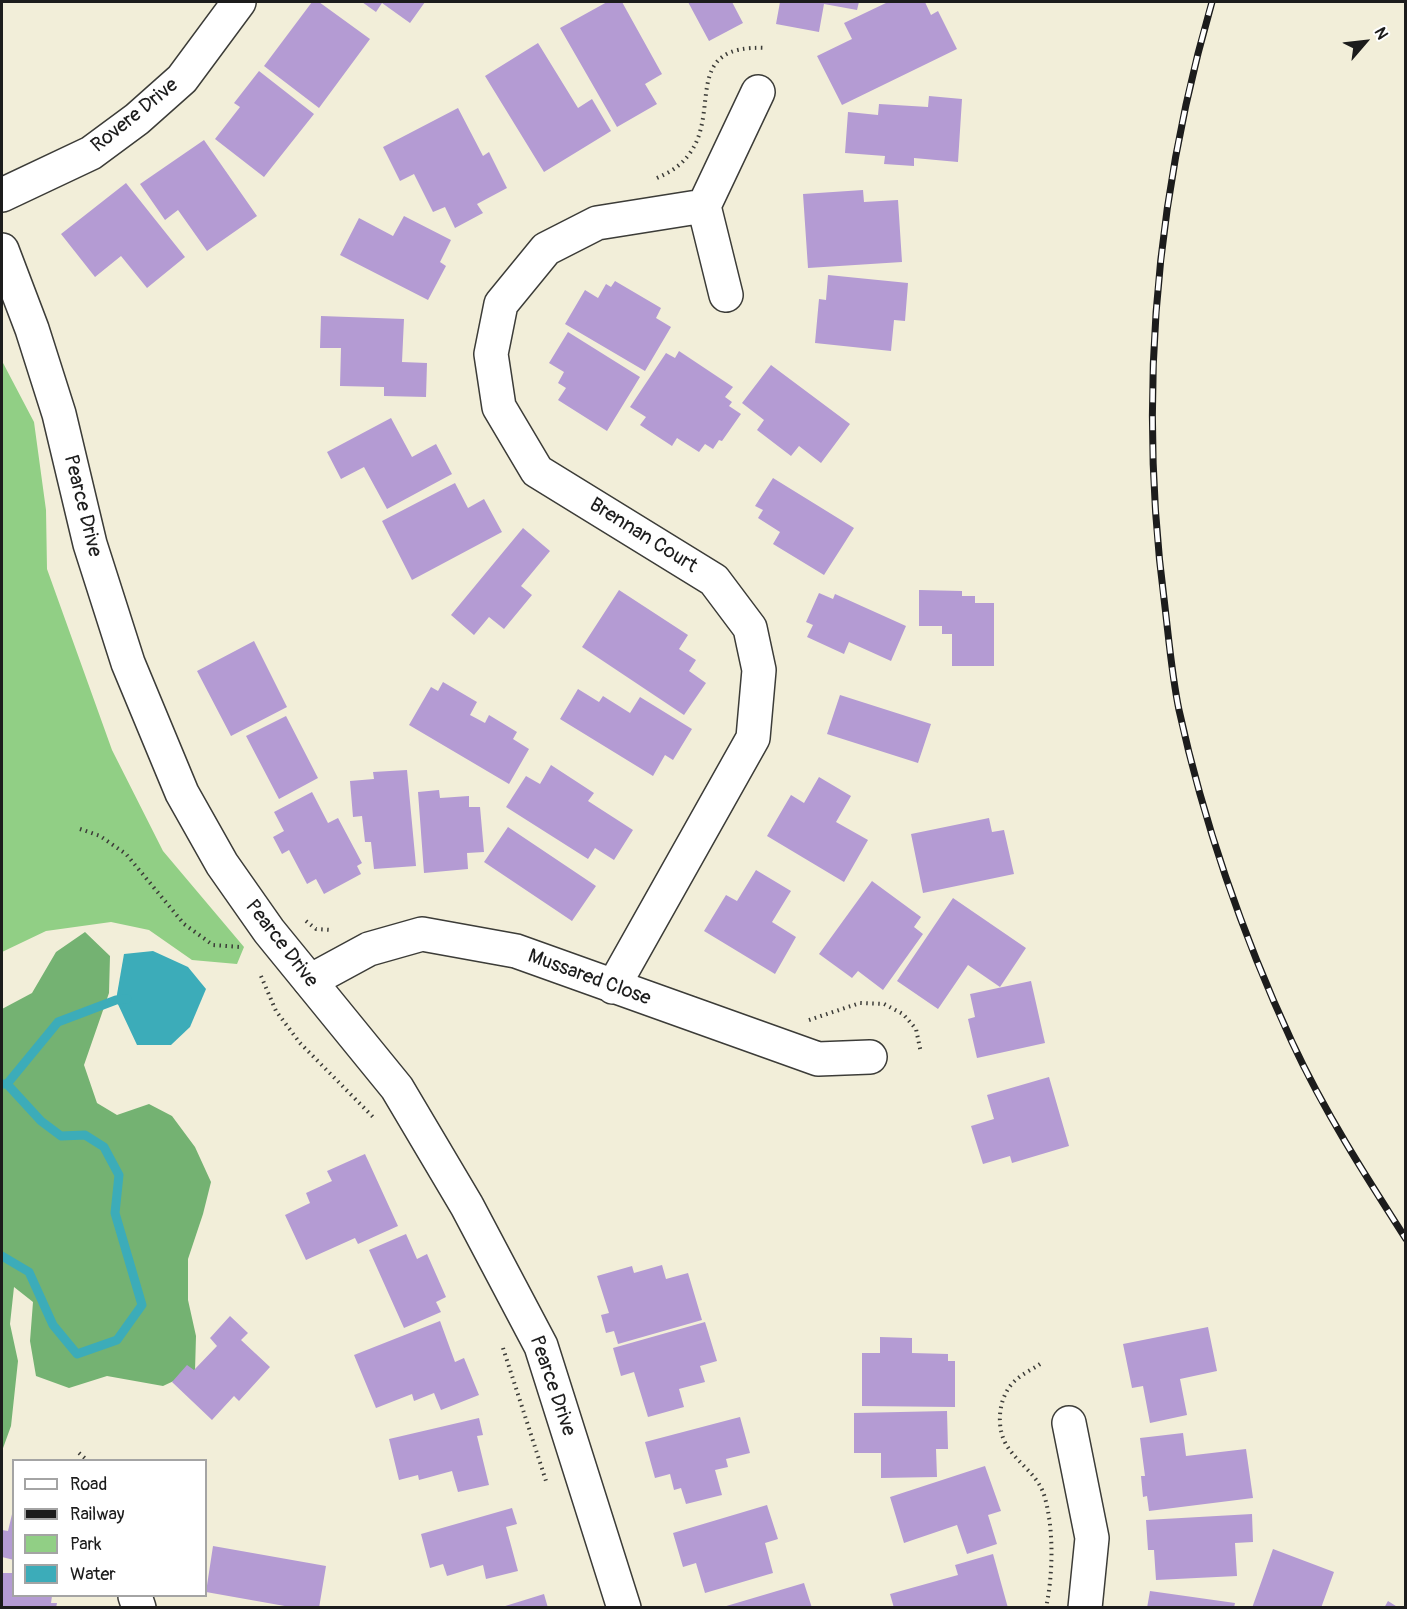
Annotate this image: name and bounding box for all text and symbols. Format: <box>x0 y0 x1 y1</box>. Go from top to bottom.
north arrow <box>1335 12 1395 72</box>
text: N <box>1370 24 1392 43</box>
street label: Rovere Drive <box>87 74 183 158</box>
street label: Pearce Drive <box>58 452 106 560</box>
street label: Brennan Court <box>585 493 701 579</box>
street label: Pearce Drive <box>239 895 323 993</box>
street label: Mussared Close <box>524 945 654 1011</box>
street label: Pearce Drive <box>524 1333 580 1439</box>
legend <box>12 1459 207 1597</box>
text: Road <box>70 1473 107 1496</box>
text: Railway <box>70 1503 125 1526</box>
text: Park <box>70 1533 102 1556</box>
text: Water <box>70 1563 116 1586</box>

